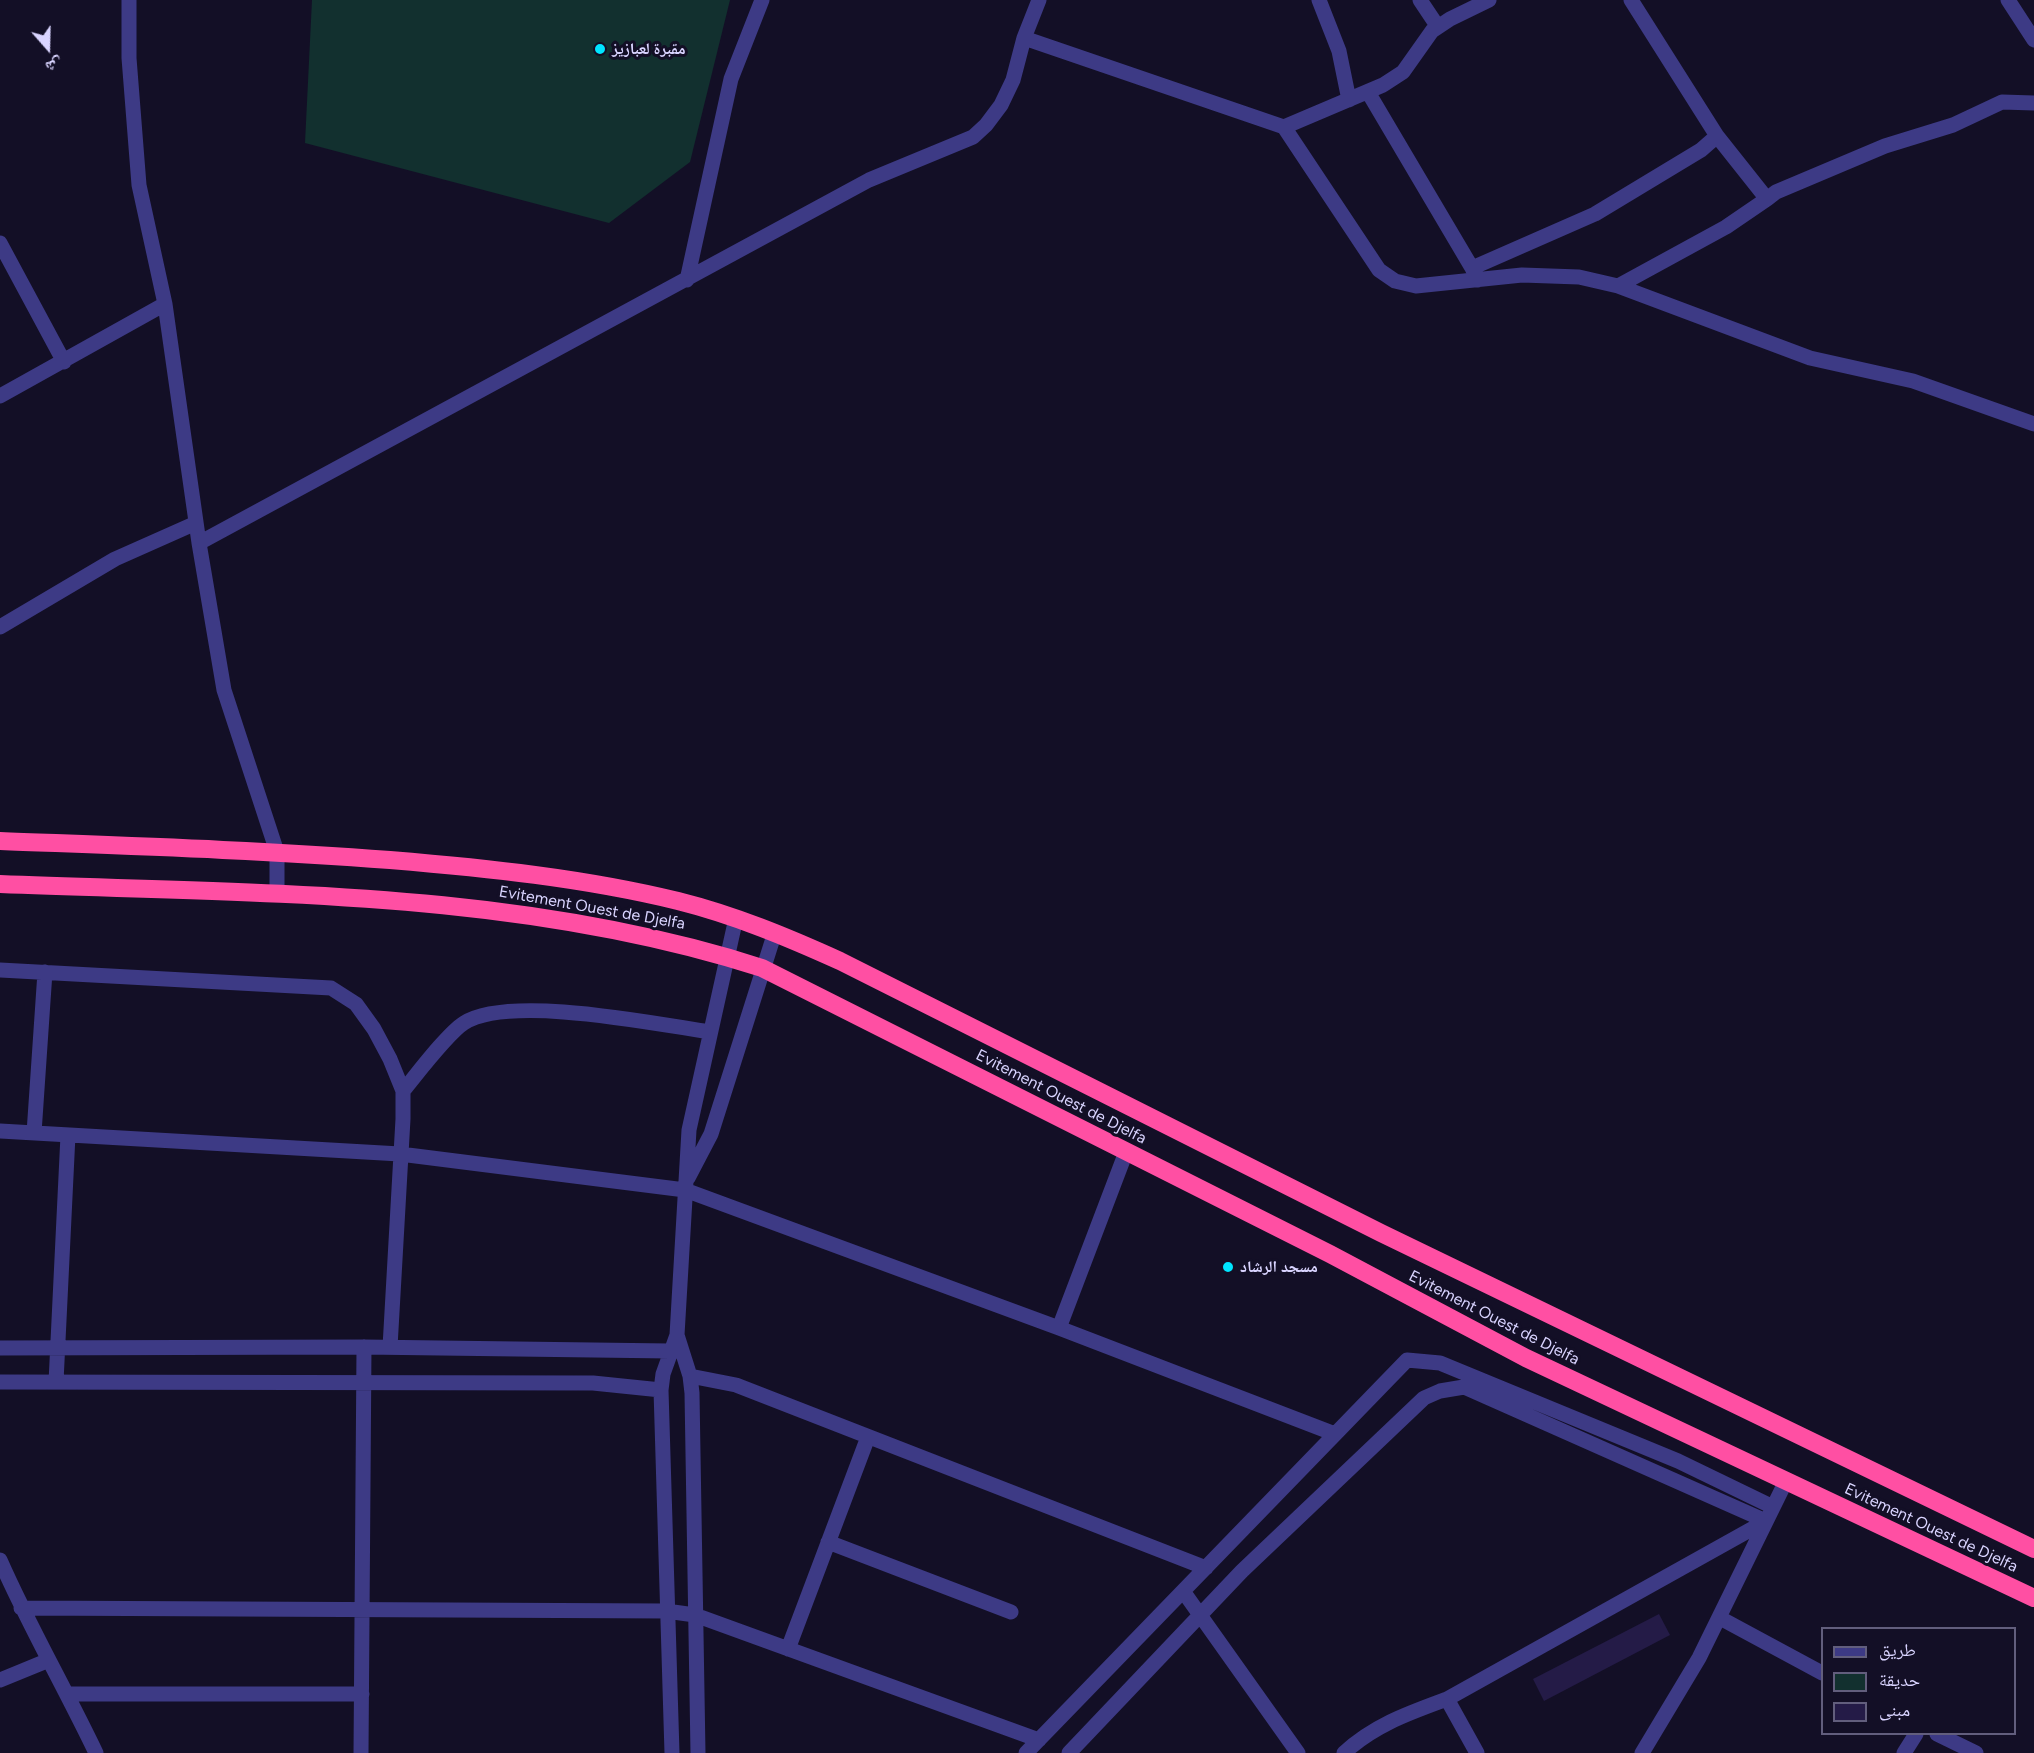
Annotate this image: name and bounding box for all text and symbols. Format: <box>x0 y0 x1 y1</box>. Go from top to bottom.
north arrow <box>18 18 78 78</box>
place label: مقبرة لعبازيز <box>612 39 686 59</box>
marker: مقبرة لعبازيز <box>593 42 607 56</box>
text: ش <box>43 54 66 77</box>
street label: Evitement Ouest de Djelfa <box>497 882 687 934</box>
street label: Evitement Ouest de Djelfa <box>973 1046 1149 1148</box>
place label: مسجد الرشاد <box>1240 1257 1318 1277</box>
marker: مسجد الرشاد <box>1221 1260 1235 1274</box>
street label: Evitement Ouest de Djelfa <box>1406 1267 1582 1369</box>
street label: Evitement Ouest de Djelfa <box>1841 1479 2021 1577</box>
legend <box>1821 1627 2016 1735</box>
text: طريق <box>1879 1639 1916 1661</box>
text: حديقة <box>1879 1669 1920 1691</box>
text: مبنى <box>1879 1699 1910 1721</box>

